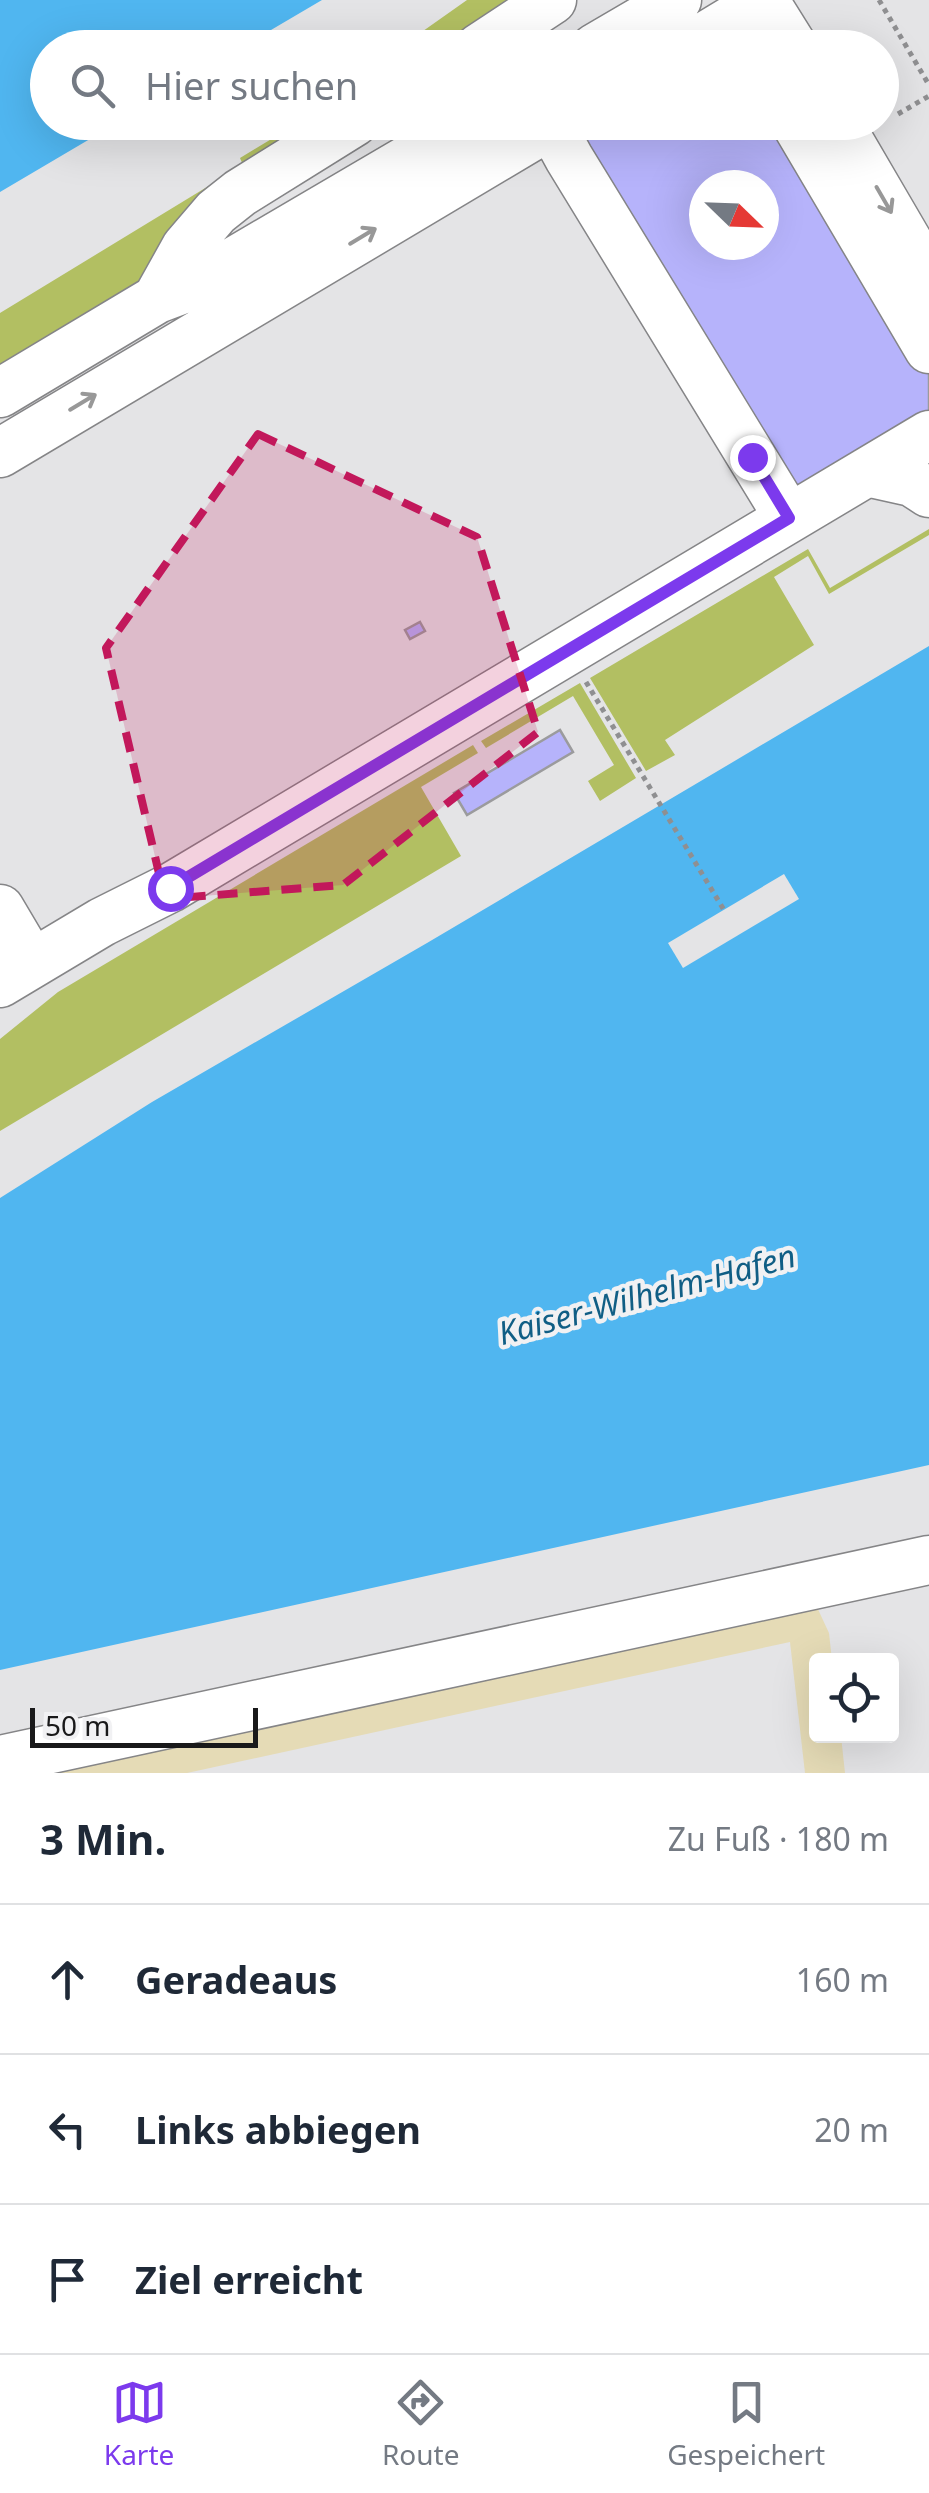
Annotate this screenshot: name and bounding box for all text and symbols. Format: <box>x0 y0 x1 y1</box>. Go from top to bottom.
search box <box>30 30 899 140</box>
icon: search <box>65 58 120 113</box>
text: Hier suchen <box>145 59 358 111</box>
north arrow <box>689 170 779 260</box>
one-way arrow <box>874 185 894 214</box>
one-way arrow <box>348 226 377 246</box>
one-way arrow <box>68 392 97 412</box>
route end <box>730 435 776 481</box>
route start <box>148 866 194 912</box>
water label: Kaiser-Wilhelm-Hafen <box>493 1233 800 1354</box>
map controls <box>809 1653 899 1743</box>
button: locate <box>809 1653 899 1743</box>
scale bar <box>30 1703 258 1748</box>
text: 50 m <box>45 1706 111 1744</box>
text: 3 Min. <box>40 1810 166 1867</box>
text: Zu Fuß · 180 m <box>668 1817 889 1860</box>
icon: ahead <box>40 1952 95 2007</box>
text: Geradeaus <box>135 1953 337 2005</box>
text: 160 m <box>796 1958 889 2001</box>
icon: left <box>40 2102 95 2157</box>
text: Links abbiegen <box>135 2103 421 2155</box>
text: 20 m <box>814 2108 889 2151</box>
icon: arrive <box>40 2252 95 2307</box>
text: Ziel erreicht <box>135 2253 363 2305</box>
tab: Karte <box>104 2375 174 2473</box>
tab: Route <box>382 2375 460 2473</box>
tab: Gespeichert <box>667 2375 825 2473</box>

